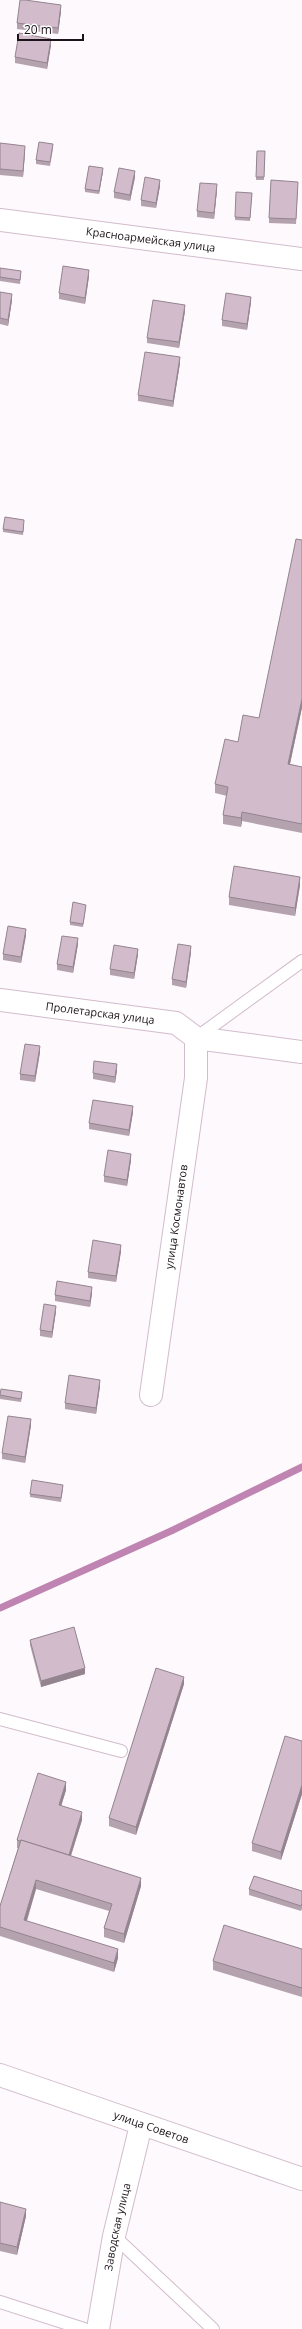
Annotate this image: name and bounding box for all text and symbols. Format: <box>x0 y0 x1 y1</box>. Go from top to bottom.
scale bar <box>18 16 83 42</box>
text: 20 m <box>24 21 52 38</box>
street label: Красноармейская улица <box>85 223 216 255</box>
street label: Пролетарская улица <box>45 998 156 1027</box>
street label: улица Космонавтов <box>161 1163 191 1270</box>
street label: улица Советов <box>112 2107 191 2147</box>
street label: Заводская улица <box>100 2181 134 2272</box>

